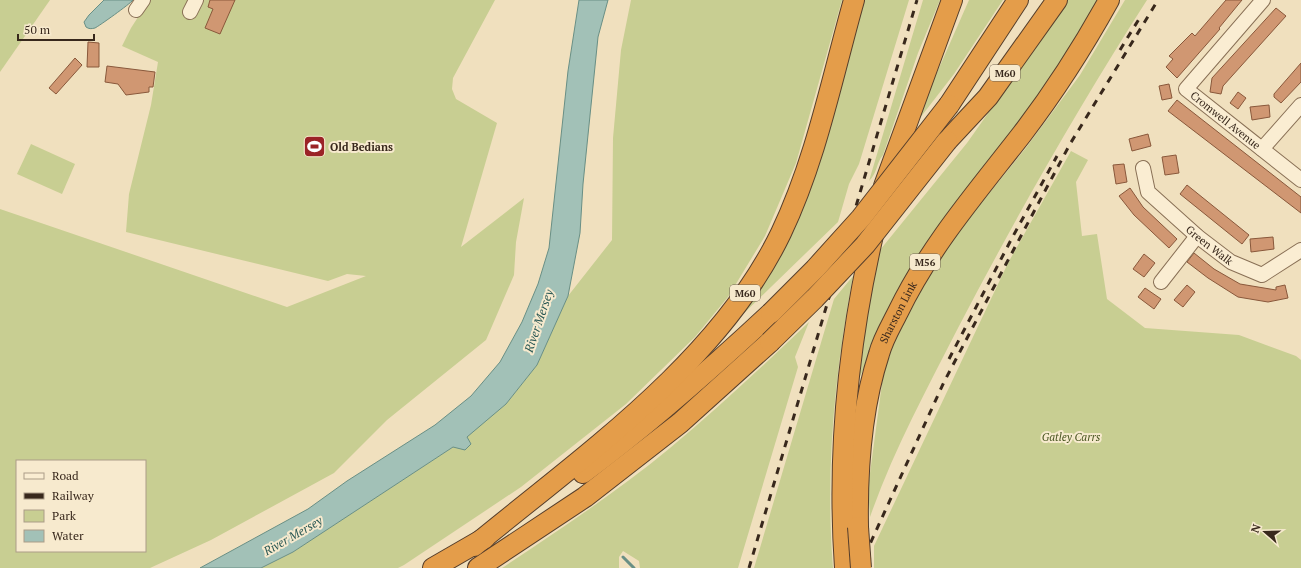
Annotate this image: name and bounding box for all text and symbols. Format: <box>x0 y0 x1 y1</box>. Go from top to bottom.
scale bar <box>18 16 94 42</box>
text: 50 m <box>24 22 51 37</box>
road number: M60 <box>990 65 1020 81</box>
street label: Cromwell Avenue <box>1188 88 1264 153</box>
sports icon: Old Bedians <box>302 134 328 160</box>
place label: Old Bedians <box>330 140 393 154</box>
street label: Green Walk <box>1183 222 1236 268</box>
road number: M56 <box>910 254 940 270</box>
street label: Sharston Link <box>876 278 920 345</box>
road number: M60 <box>730 285 760 301</box>
water label: River Mersey <box>520 287 556 355</box>
park label: Gatley Carrs <box>1042 430 1101 444</box>
legend <box>16 460 146 552</box>
text: Road <box>52 468 79 483</box>
text: Railway <box>52 488 95 503</box>
text: Park <box>52 508 77 523</box>
water label: River Mersey <box>260 512 325 559</box>
north arrow <box>1245 512 1285 552</box>
text: N <box>1248 522 1264 535</box>
text: Water <box>52 528 84 543</box>

